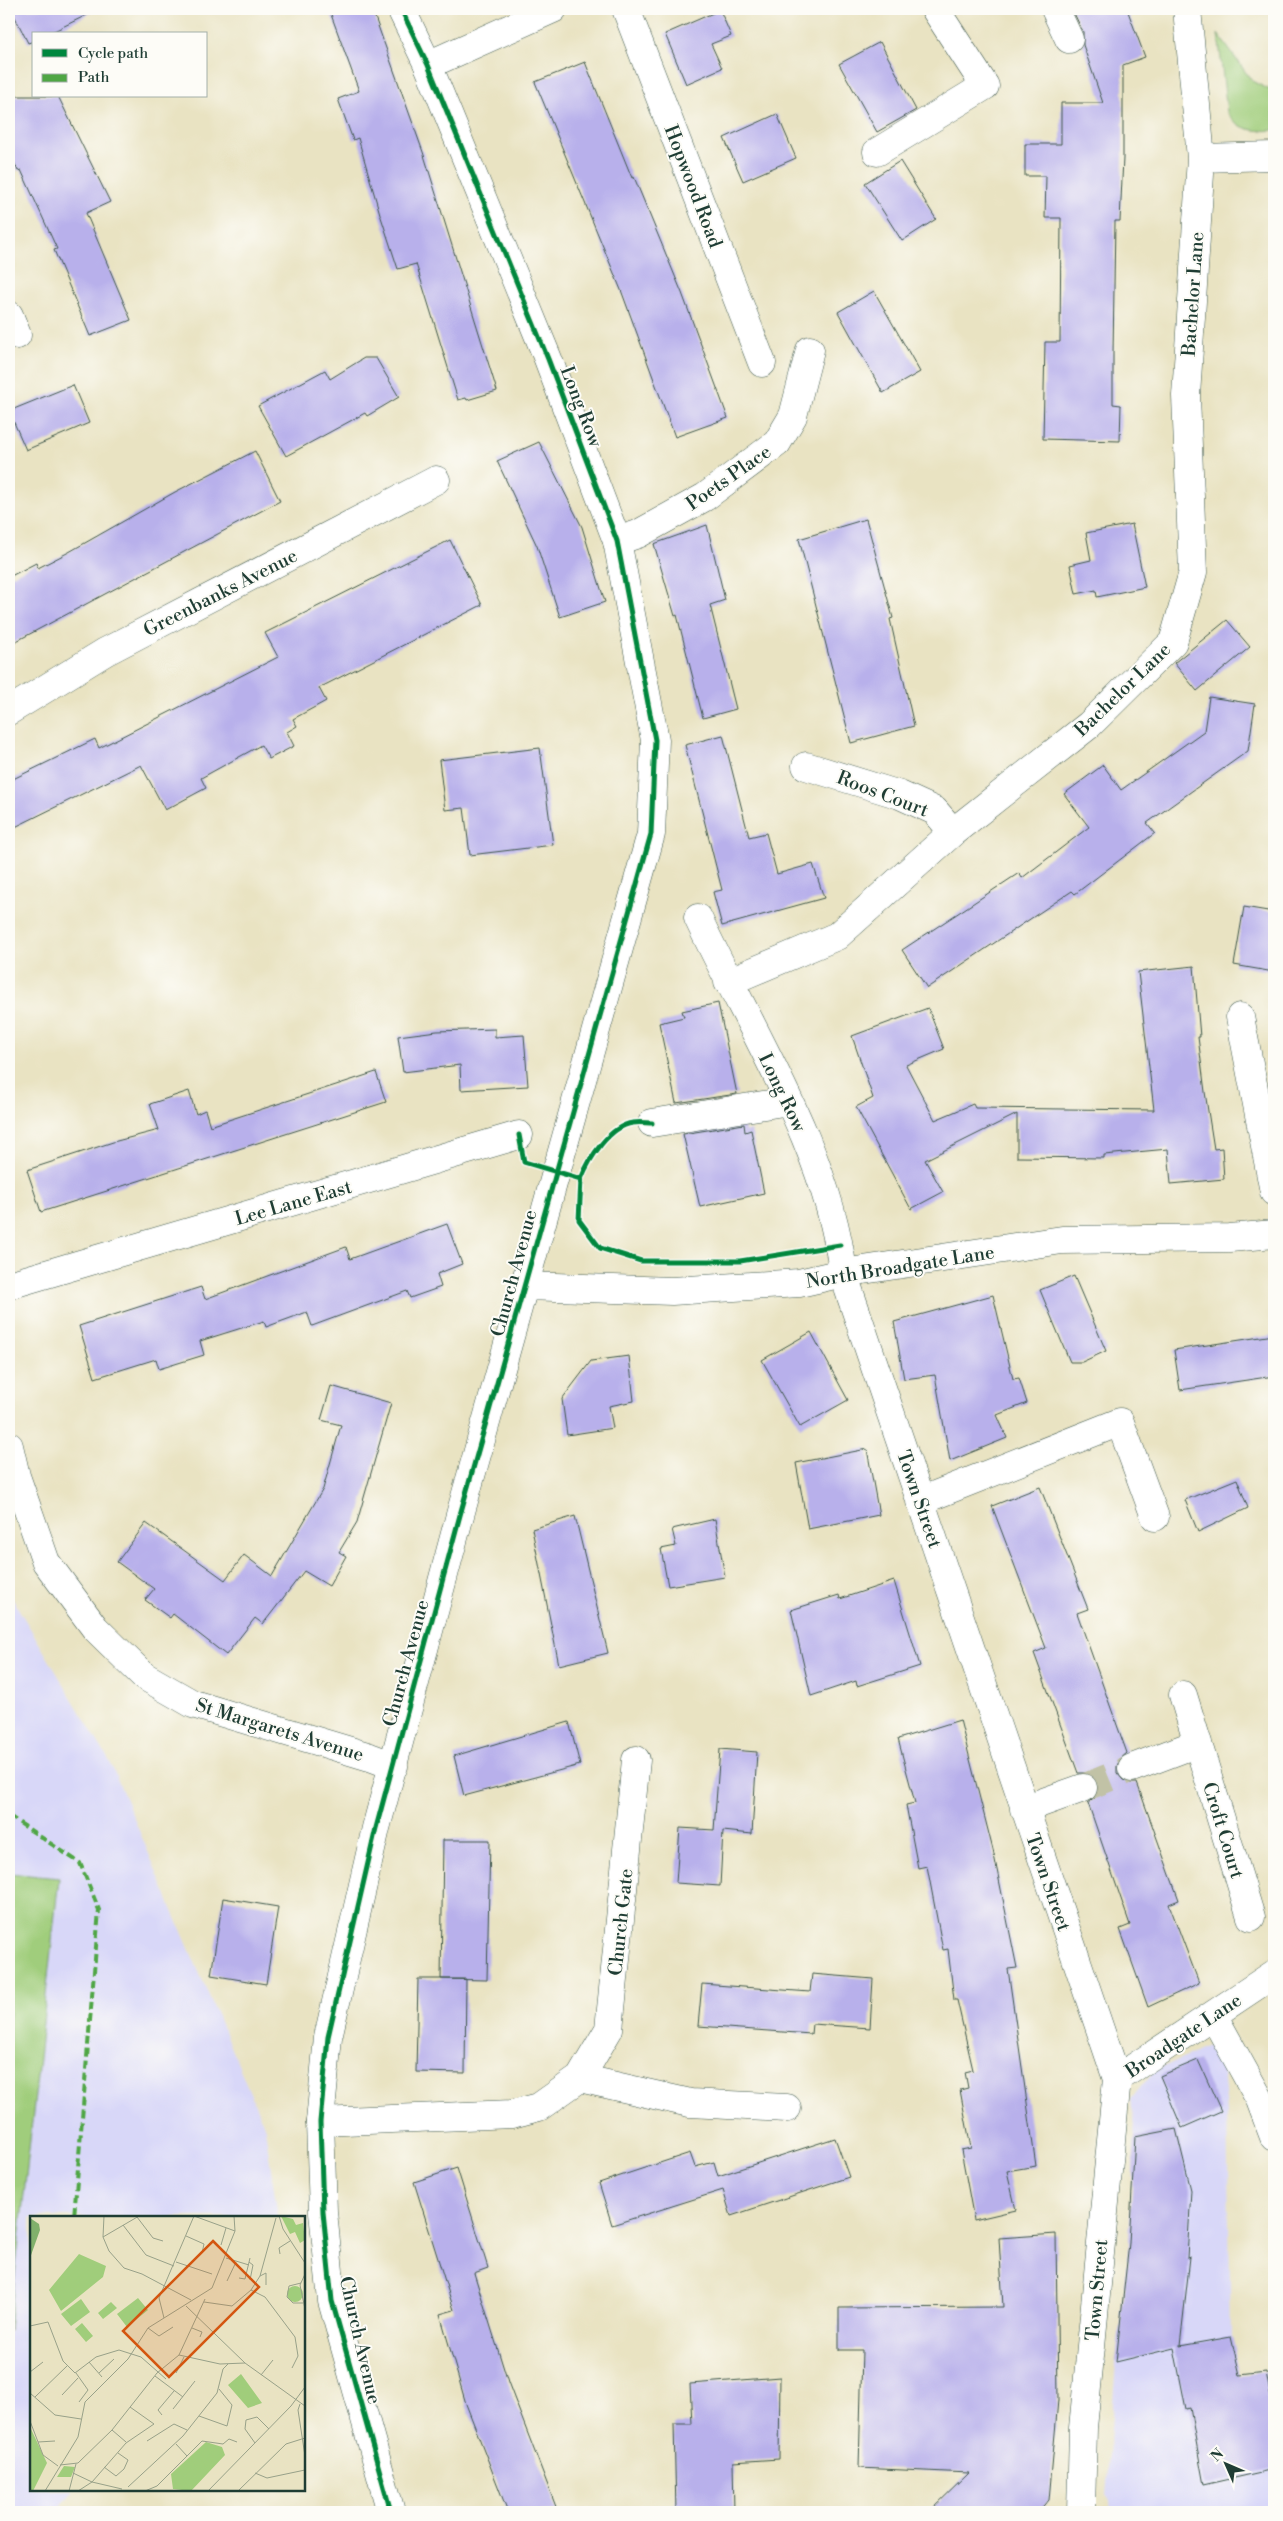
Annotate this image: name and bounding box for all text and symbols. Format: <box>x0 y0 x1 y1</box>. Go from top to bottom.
legend <box>32 32 208 98</box>
text: Cycle path <box>78 44 148 63</box>
text: Path <box>78 68 110 87</box>
street label: Hopwood Road <box>659 121 728 251</box>
street label: Bachelor Lane <box>1177 231 1209 358</box>
street label: Long Row <box>555 363 608 451</box>
street label: Poets Place <box>681 440 776 516</box>
street label: Greenbanks Avenue <box>139 544 302 642</box>
street label: Bachelor Lane <box>1069 638 1176 742</box>
street label: Roos Court <box>833 765 932 823</box>
street label: Long Row <box>753 1049 812 1137</box>
street label: Lee Lane East <box>232 1175 355 1231</box>
street label: Church Avenue <box>485 1207 542 1339</box>
street label: North Broadgate Lane <box>804 1240 996 1294</box>
street label: Town Street <box>891 1447 947 1552</box>
street label: Church Avenue <box>377 1597 434 1729</box>
street label: St Margarets Avenue <box>193 1693 367 1767</box>
street label: Croft Court <box>1197 1779 1249 1882</box>
street label: Town Street <box>1020 1830 1076 1935</box>
street label: Church Gate <box>603 1867 639 1977</box>
street label: Broadgate Lane <box>1120 1988 1246 2084</box>
inset map <box>30 2216 305 2491</box>
street label: Town Street <box>1081 2238 1113 2342</box>
street label: Church Avenue <box>334 2274 386 2407</box>
north arrow <box>1200 2438 1250 2488</box>
text: N <box>1207 2445 1228 2466</box>

